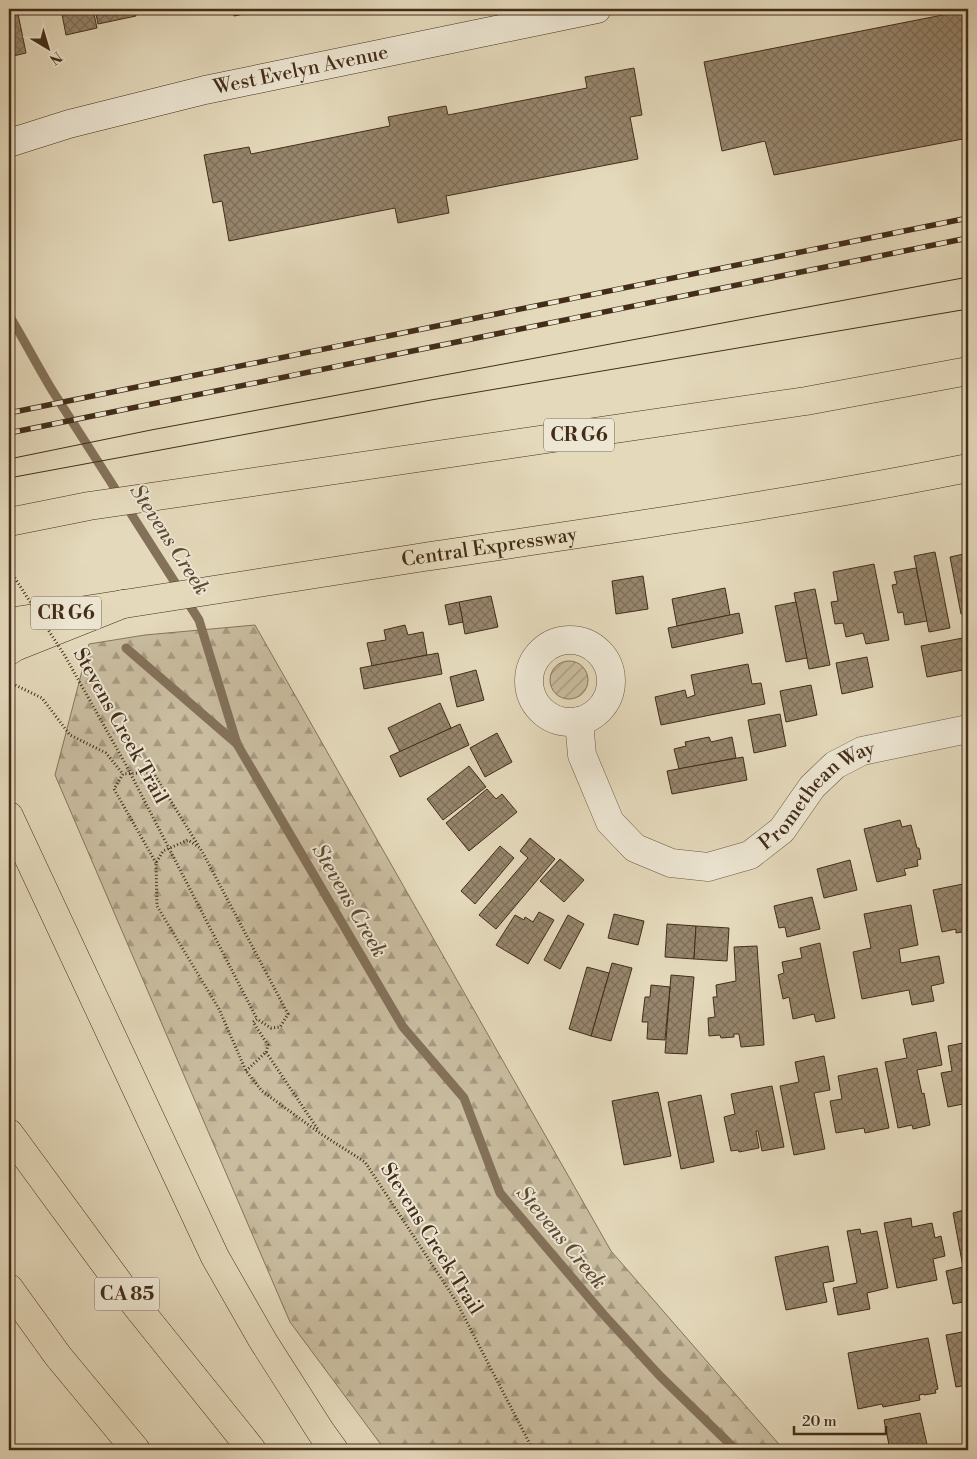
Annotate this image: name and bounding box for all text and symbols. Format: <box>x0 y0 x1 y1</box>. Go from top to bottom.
north arrow <box>22 22 72 72</box>
street label: West Evelyn Avenue <box>210 40 390 101</box>
text: N <box>45 47 65 68</box>
road number: CR G6 <box>544 418 614 452</box>
water label: Stevens Creek <box>124 480 214 600</box>
street label: Central Expressway <box>400 522 579 573</box>
road number: CR G6 <box>31 596 101 630</box>
street label: Stevens Creek Trail <box>67 644 173 808</box>
street label: Promethean Way <box>754 736 877 856</box>
water label: Stevens Creek <box>306 840 392 962</box>
street label: Stevens Creek Trail <box>374 1158 488 1320</box>
water label: Stevens Creek <box>510 1181 612 1295</box>
road number: CA 85 <box>94 1278 160 1310</box>
scale bar <box>794 1404 887 1436</box>
text: 20 m <box>802 1412 837 1431</box>

